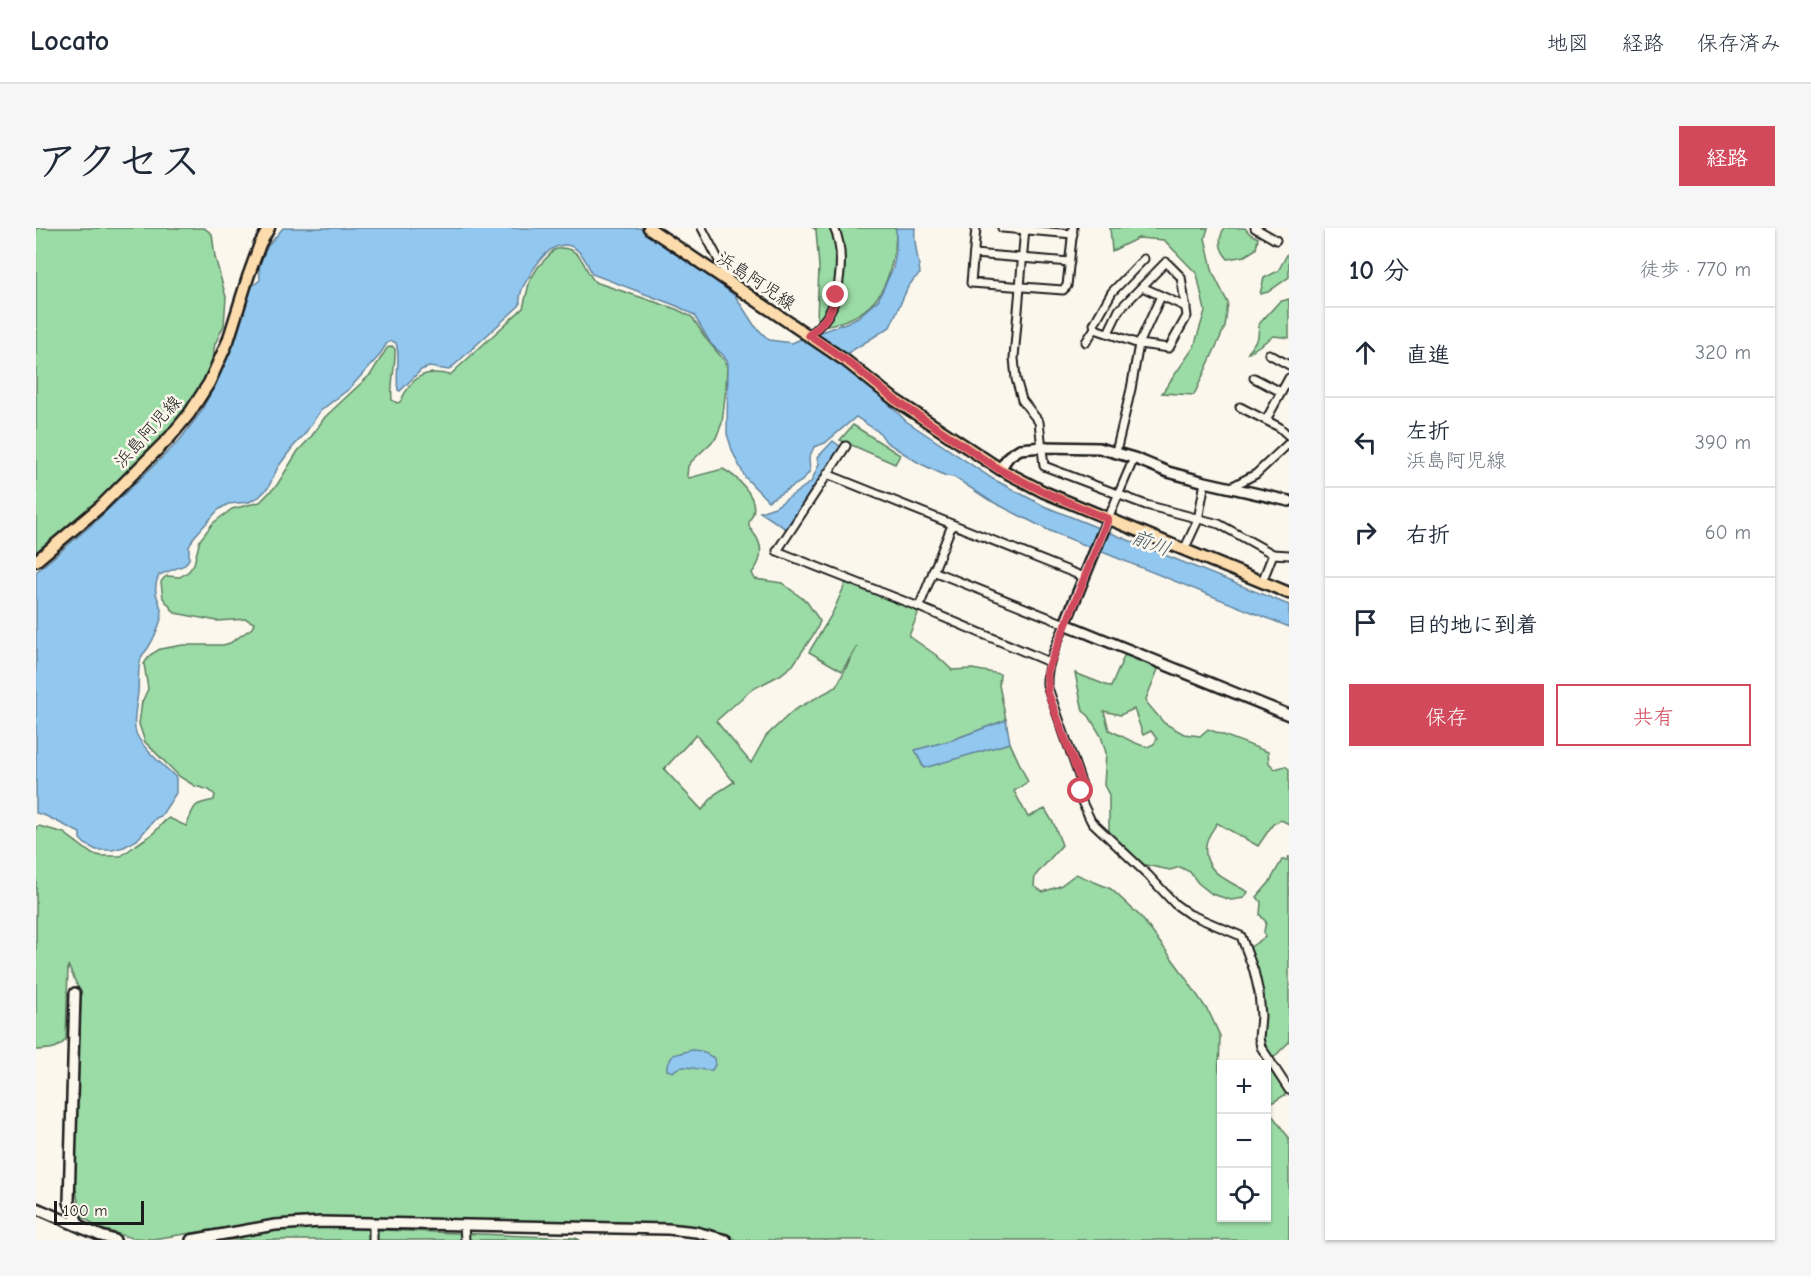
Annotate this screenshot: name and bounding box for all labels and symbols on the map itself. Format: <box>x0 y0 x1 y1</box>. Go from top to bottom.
street label: 浜島阿児線 <box>713 247 799 315</box>
route end <box>822 281 848 307</box>
street label: 浜島阿児線 <box>110 392 186 472</box>
water label: 前川 <box>1128 525 1174 561</box>
route start <box>1067 777 1093 803</box>
scale bar <box>54 1198 144 1226</box>

